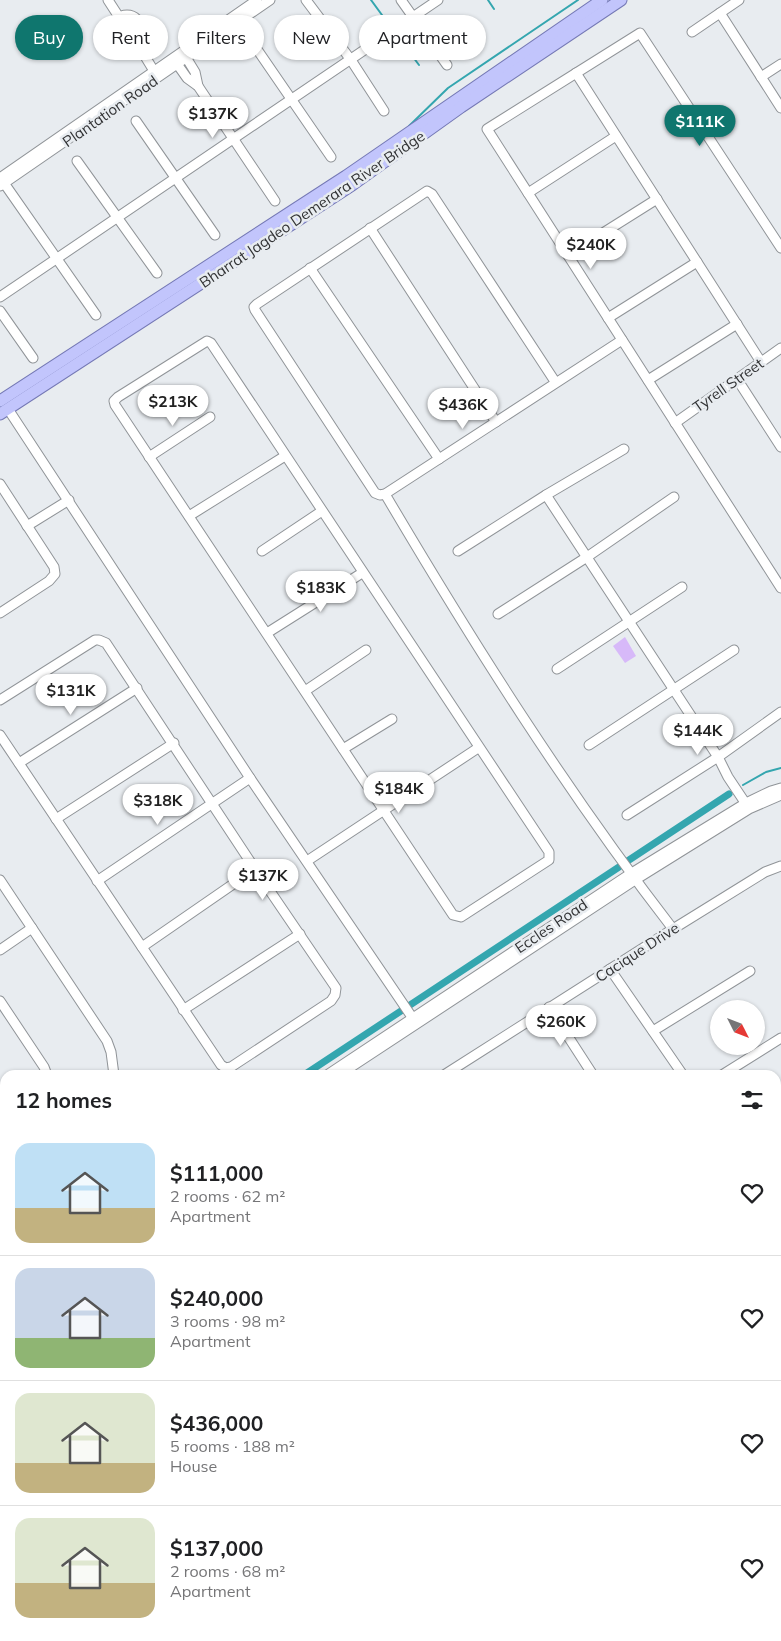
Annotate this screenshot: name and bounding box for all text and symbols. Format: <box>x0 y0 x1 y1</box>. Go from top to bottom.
chip: Buy <box>15 15 83 60</box>
chip: Rent <box>93 15 168 60</box>
chip: Filters <box>178 15 264 60</box>
chip: New <box>274 15 349 60</box>
chip: Apartment <box>359 15 486 60</box>
street label: Plantation Road <box>59 71 161 151</box>
pin: $137K <box>178 96 248 139</box>
text: $137K <box>188 103 238 123</box>
pin: $111K <box>665 104 735 147</box>
text: $111K <box>675 111 725 131</box>
street label: Bharrat Jagdeo Demerara River Bridge <box>196 126 428 292</box>
pin: $240K <box>556 228 626 270</box>
text: $240K <box>566 234 616 254</box>
street label: Tyrell Street <box>689 354 767 416</box>
pin: $213K <box>138 384 208 427</box>
pin: $436K <box>428 388 498 430</box>
text: $213K <box>148 391 198 411</box>
text: $436K <box>438 394 488 414</box>
pin: $183K <box>286 570 356 613</box>
text: $183K <box>296 577 346 597</box>
pin: $131K <box>36 674 106 716</box>
text: $131K <box>46 680 96 700</box>
pin: $144K <box>663 714 733 756</box>
text: $144K <box>673 720 723 740</box>
pin: $184K <box>364 772 434 814</box>
text: $184K <box>374 778 424 798</box>
pin: $318K <box>123 784 193 826</box>
text: $318K <box>133 790 183 810</box>
pin: $137K <box>228 858 298 901</box>
text: $137K <box>238 865 288 885</box>
street label: Eccles Road <box>511 895 591 957</box>
street label: Cacique Drive <box>592 918 682 986</box>
north arrow <box>710 1000 765 1055</box>
map controls <box>710 1000 765 1055</box>
pin: $260K <box>526 1004 596 1047</box>
text: $260K <box>536 1011 586 1031</box>
icon: filters <box>738 1086 766 1114</box>
text: 12 homes <box>15 1087 112 1113</box>
text: $111,000 <box>170 1160 263 1186</box>
icon: home <box>55 1163 115 1223</box>
icon: heart <box>738 1179 766 1207</box>
text: 2 rooms · 62 m² <box>170 1186 285 1206</box>
text: Apartment <box>170 1206 251 1226</box>
text: $240,000 <box>170 1285 263 1311</box>
icon: home <box>55 1288 115 1348</box>
icon: heart <box>738 1304 766 1332</box>
text: 3 rooms · 98 m² <box>170 1311 285 1331</box>
text: Apartment <box>170 1331 251 1351</box>
text: $436,000 <box>170 1410 263 1436</box>
icon: home <box>55 1413 115 1473</box>
icon: heart <box>738 1429 766 1457</box>
text: 5 rooms · 188 m² <box>170 1436 295 1456</box>
text: House <box>170 1456 217 1476</box>
text: $137,000 <box>170 1535 263 1561</box>
icon: home <box>55 1538 115 1598</box>
icon: heart <box>738 1554 766 1582</box>
text: 2 rooms · 68 m² <box>170 1561 285 1581</box>
text: Apartment <box>170 1581 251 1601</box>

